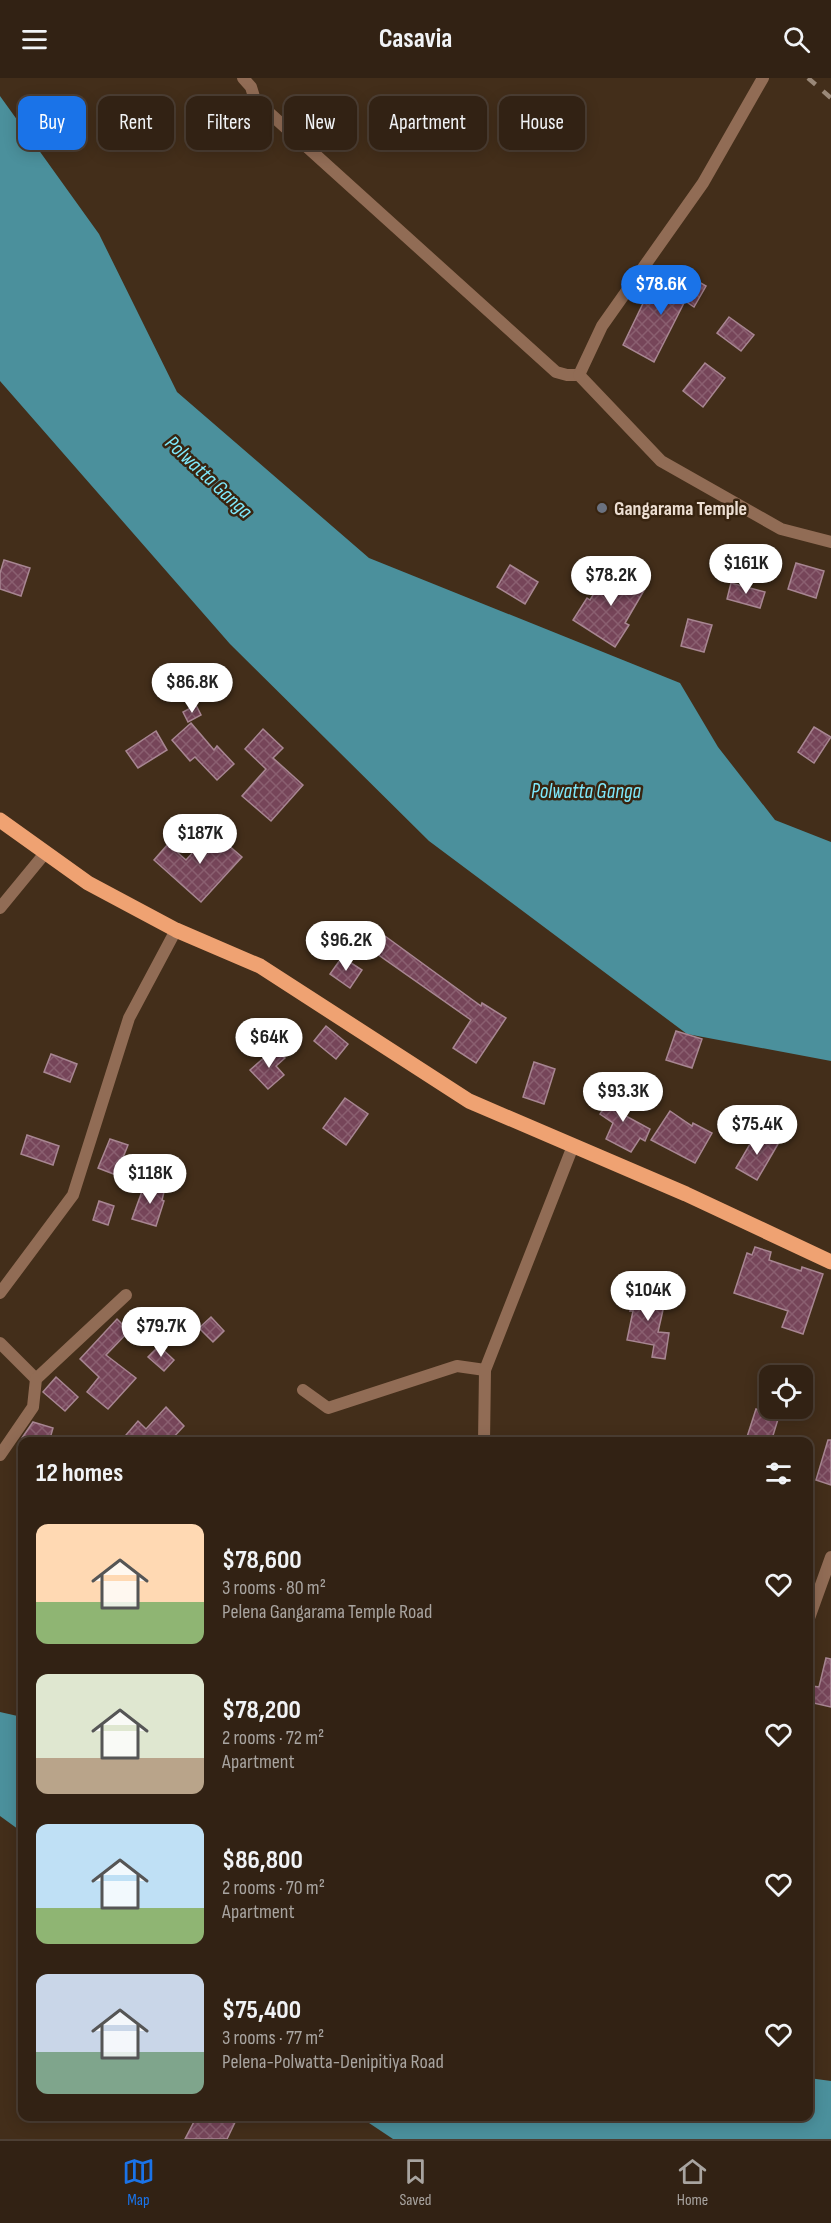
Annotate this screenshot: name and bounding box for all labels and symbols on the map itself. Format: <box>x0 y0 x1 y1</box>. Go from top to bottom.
pin: $78.6K <box>612 265 710 316</box>
water label: Polwatta Ganga <box>160 431 258 524</box>
place label: Gangarama Temple <box>614 497 747 521</box>
marker: Gangarama Temple <box>595 501 609 515</box>
pin: $161K <box>704 544 788 595</box>
pin: $78.2K <box>562 556 660 607</box>
pin: $86.8K <box>143 663 241 714</box>
water label: Polwatta Ganga <box>531 779 641 804</box>
pin: $187K <box>158 814 242 865</box>
pin: $96.2K <box>297 921 395 972</box>
pin: $64K <box>233 1018 305 1069</box>
pin: $93.3K <box>574 1072 672 1123</box>
pin: $75.4K <box>708 1105 806 1156</box>
pin: $118K <box>108 1154 192 1205</box>
pin: $104K <box>606 1271 690 1322</box>
pin: $79.7K <box>112 1307 210 1358</box>

